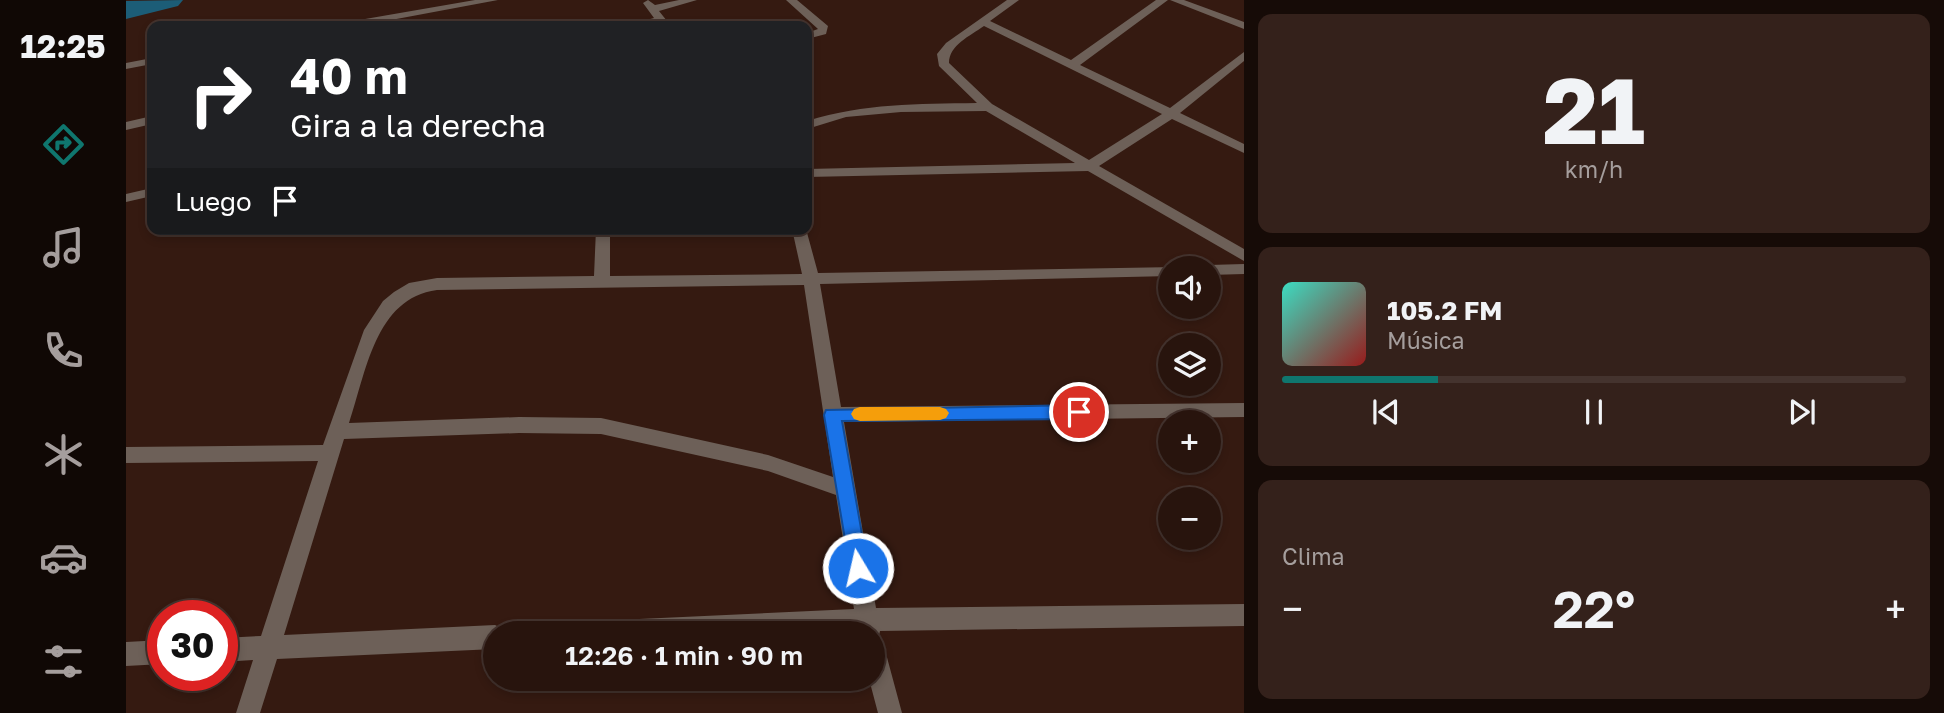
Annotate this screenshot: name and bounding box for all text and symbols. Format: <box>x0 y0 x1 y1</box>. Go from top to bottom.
text: 12:25 <box>20 27 106 65</box>
text: 40 m <box>290 46 408 105</box>
icon: right <box>175 49 266 140</box>
text: 21 <box>1543 55 1645 164</box>
text: Gira a la derecha <box>290 106 546 144</box>
icon: directions <box>39 120 88 169</box>
text: km/h <box>1565 155 1623 183</box>
icon: arrive <box>266 182 304 220</box>
text: Luego <box>175 186 252 217</box>
icon: music <box>39 223 88 272</box>
map controls <box>1158 256 1221 550</box>
button: sound <box>1158 256 1221 319</box>
text: 105.2 FM <box>1387 295 1502 326</box>
icon: phone <box>39 326 88 375</box>
text: Música <box>1387 326 1465 354</box>
button: layers <box>1158 333 1221 396</box>
pin <box>1049 382 1109 442</box>
icon: arrive <box>1060 393 1098 431</box>
icon: previous <box>1367 393 1405 431</box>
icon: pause <box>1575 393 1613 431</box>
icon: next <box>1783 393 1821 431</box>
button: + <box>1158 410 1221 473</box>
icon: climate <box>39 430 88 479</box>
button: − <box>1158 487 1221 550</box>
position arrow <box>821 531 895 605</box>
icon: car <box>39 533 88 582</box>
text: Clima <box>1282 542 1345 570</box>
text: 22° <box>1553 577 1635 639</box>
text: − <box>1282 586 1303 631</box>
text: + <box>1885 586 1906 631</box>
speed limit sign: 30 <box>147 600 238 691</box>
icon: filters <box>39 637 88 686</box>
text: 12:26 · 1 min · 90 m <box>565 640 803 671</box>

